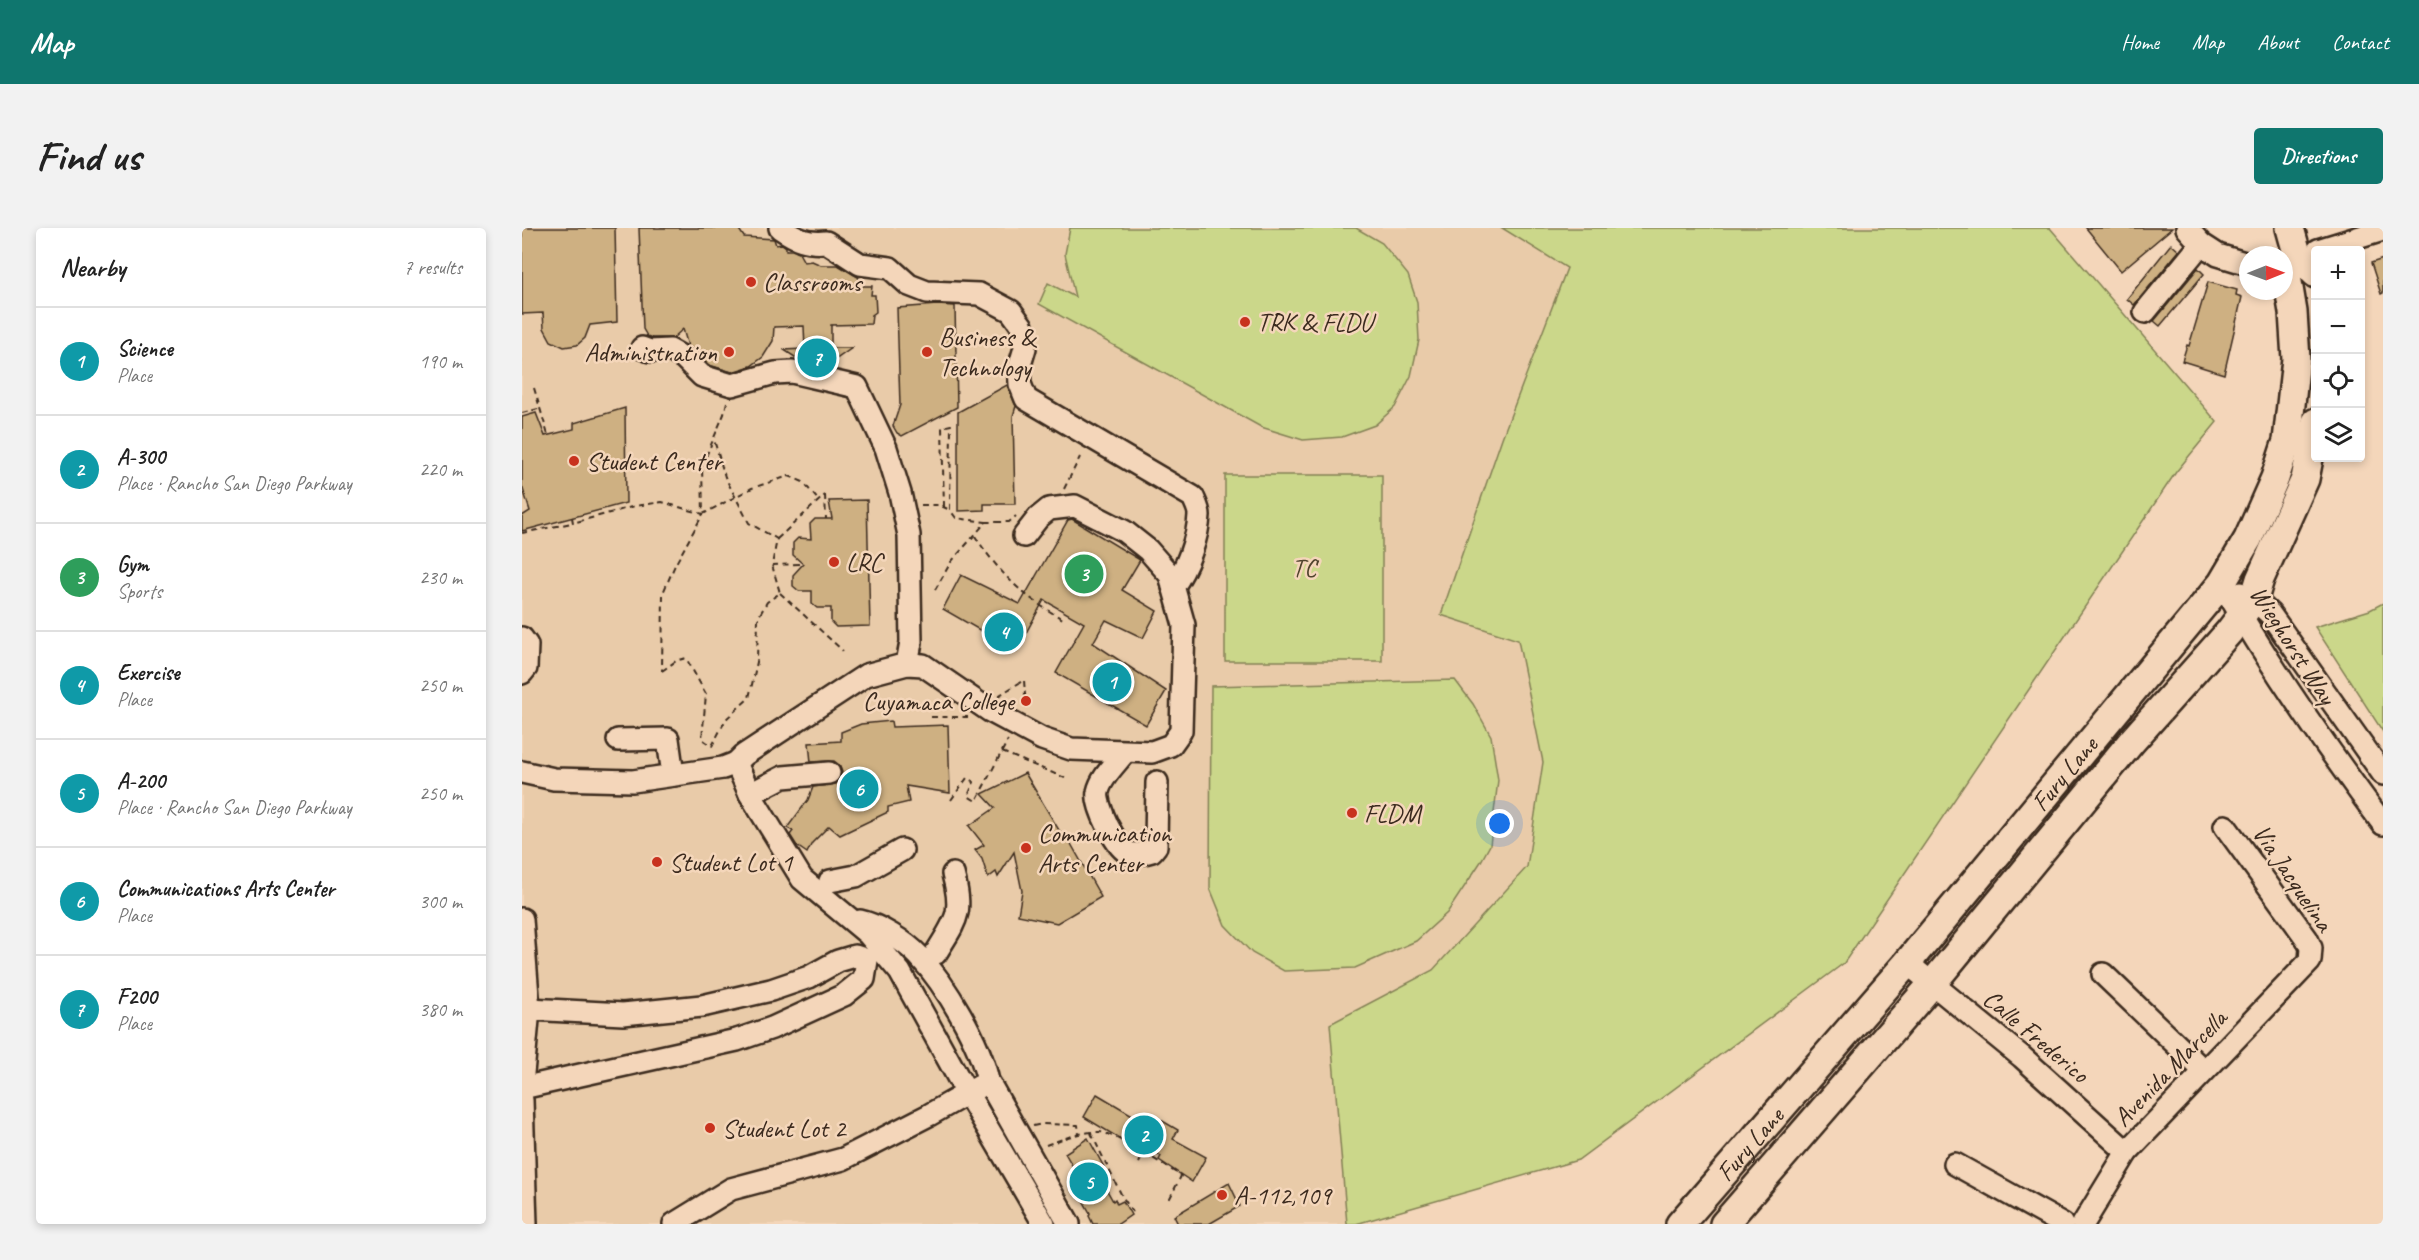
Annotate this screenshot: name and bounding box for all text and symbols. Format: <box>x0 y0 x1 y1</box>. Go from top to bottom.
text: Map <box>30 25 73 60</box>
text: Home <box>2121 29 2159 55</box>
text: Map <box>2192 29 2224 55</box>
text: About <box>2257 29 2299 55</box>
text: Contact <box>2332 29 2389 55</box>
button: Directions <box>2254 128 2383 184</box>
text: Find us <box>36 130 141 183</box>
north arrow <box>2239 246 2293 300</box>
map controls <box>2311 246 2365 462</box>
button: + <box>2311 246 2365 300</box>
text: Nearby <box>60 251 125 284</box>
text: 7 results <box>403 255 462 280</box>
place label: Classrooms <box>763 266 864 299</box>
marker: Classrooms <box>744 275 758 289</box>
button: − <box>2311 300 2365 354</box>
place label: TRK & FLDU <box>1257 306 1377 339</box>
marker: TRK & FLDU <box>1238 315 1252 329</box>
place label: Business & Technology <box>939 321 1038 384</box>
text: Science <box>117 335 173 363</box>
place label: Administration <box>584 336 717 369</box>
pin: 7 <box>798 336 836 380</box>
marker: Administration <box>722 345 736 359</box>
marker: Business & Technology <box>920 345 934 359</box>
text: 1 <box>75 349 84 374</box>
text: 190 m <box>419 349 462 374</box>
button: locate <box>2311 354 2365 408</box>
text: Place <box>117 363 152 388</box>
button: layers <box>2311 408 2365 462</box>
text: A-300 <box>117 443 165 471</box>
place label: Student Center <box>586 445 724 478</box>
marker: Student Center <box>567 454 581 468</box>
text: 2 <box>75 457 84 482</box>
text: 220 m <box>419 457 462 482</box>
text: Place · Rancho San Diego Parkway <box>117 471 352 496</box>
place label: LRC <box>846 546 886 579</box>
text: Gym <box>117 551 149 579</box>
pin: 3 <box>1064 552 1104 596</box>
park label: TC <box>1292 552 1320 585</box>
marker: LRC <box>827 555 841 569</box>
text: 3 <box>75 565 84 590</box>
text: 230 m <box>419 565 462 590</box>
text: Sports <box>117 579 162 604</box>
street label: Wieghorst Way <box>2242 579 2345 712</box>
pin: 4 <box>984 610 1024 654</box>
text: Exercise <box>117 659 180 687</box>
pin: 1 <box>1092 660 1132 704</box>
text: 4 <box>75 673 84 698</box>
text: 250 m <box>419 673 462 698</box>
place label: Cuyamaca College <box>863 685 1017 718</box>
text: Place <box>117 687 152 712</box>
marker: Cuyamaca College <box>1019 694 1033 708</box>
street label: Fury Lane <box>2023 728 2106 818</box>
pin: 6 <box>840 766 878 812</box>
text: A-200 <box>117 767 165 795</box>
text: 5 <box>75 781 84 806</box>
text: 250 m <box>419 781 462 806</box>
text: Place · Rancho San Diego Parkway <box>117 795 352 820</box>
place label: FLDM <box>1364 797 1423 830</box>
marker: FLDM <box>1345 806 1359 820</box>
your location <box>1485 809 1514 838</box>
place label: Communication Arts Center <box>1038 817 1172 880</box>
street label: Via Jacquelina <box>2245 818 2342 939</box>
marker: Communication Arts Center <box>1019 841 1033 855</box>
place label: Student Lot 1 <box>669 846 794 879</box>
marker: Student Lot 1 <box>650 855 664 869</box>
text: Communications Arts Center <box>117 875 334 903</box>
text: 6 <box>75 889 84 914</box>
text: 300 m <box>419 889 462 914</box>
text: Place <box>117 903 152 928</box>
street label: Calle Frederico <box>1976 982 2097 1091</box>
text: F200 <box>117 983 157 1011</box>
text: 7 <box>75 997 84 1022</box>
text: 380 m <box>419 997 462 1022</box>
street label: Avenida Marcella <box>2106 1001 2236 1133</box>
text: Place <box>117 1011 152 1036</box>
street label: Fury Lane <box>1708 1099 1792 1188</box>
place label: Student Lot 2 <box>722 1112 848 1145</box>
pin: 2 <box>1124 1112 1164 1158</box>
marker: Student Lot 2 <box>703 1121 717 1135</box>
pin: 5 <box>1070 1160 1108 1204</box>
place label: A-112,109 <box>1234 1179 1333 1212</box>
marker: A-112,109 <box>1215 1188 1229 1202</box>

